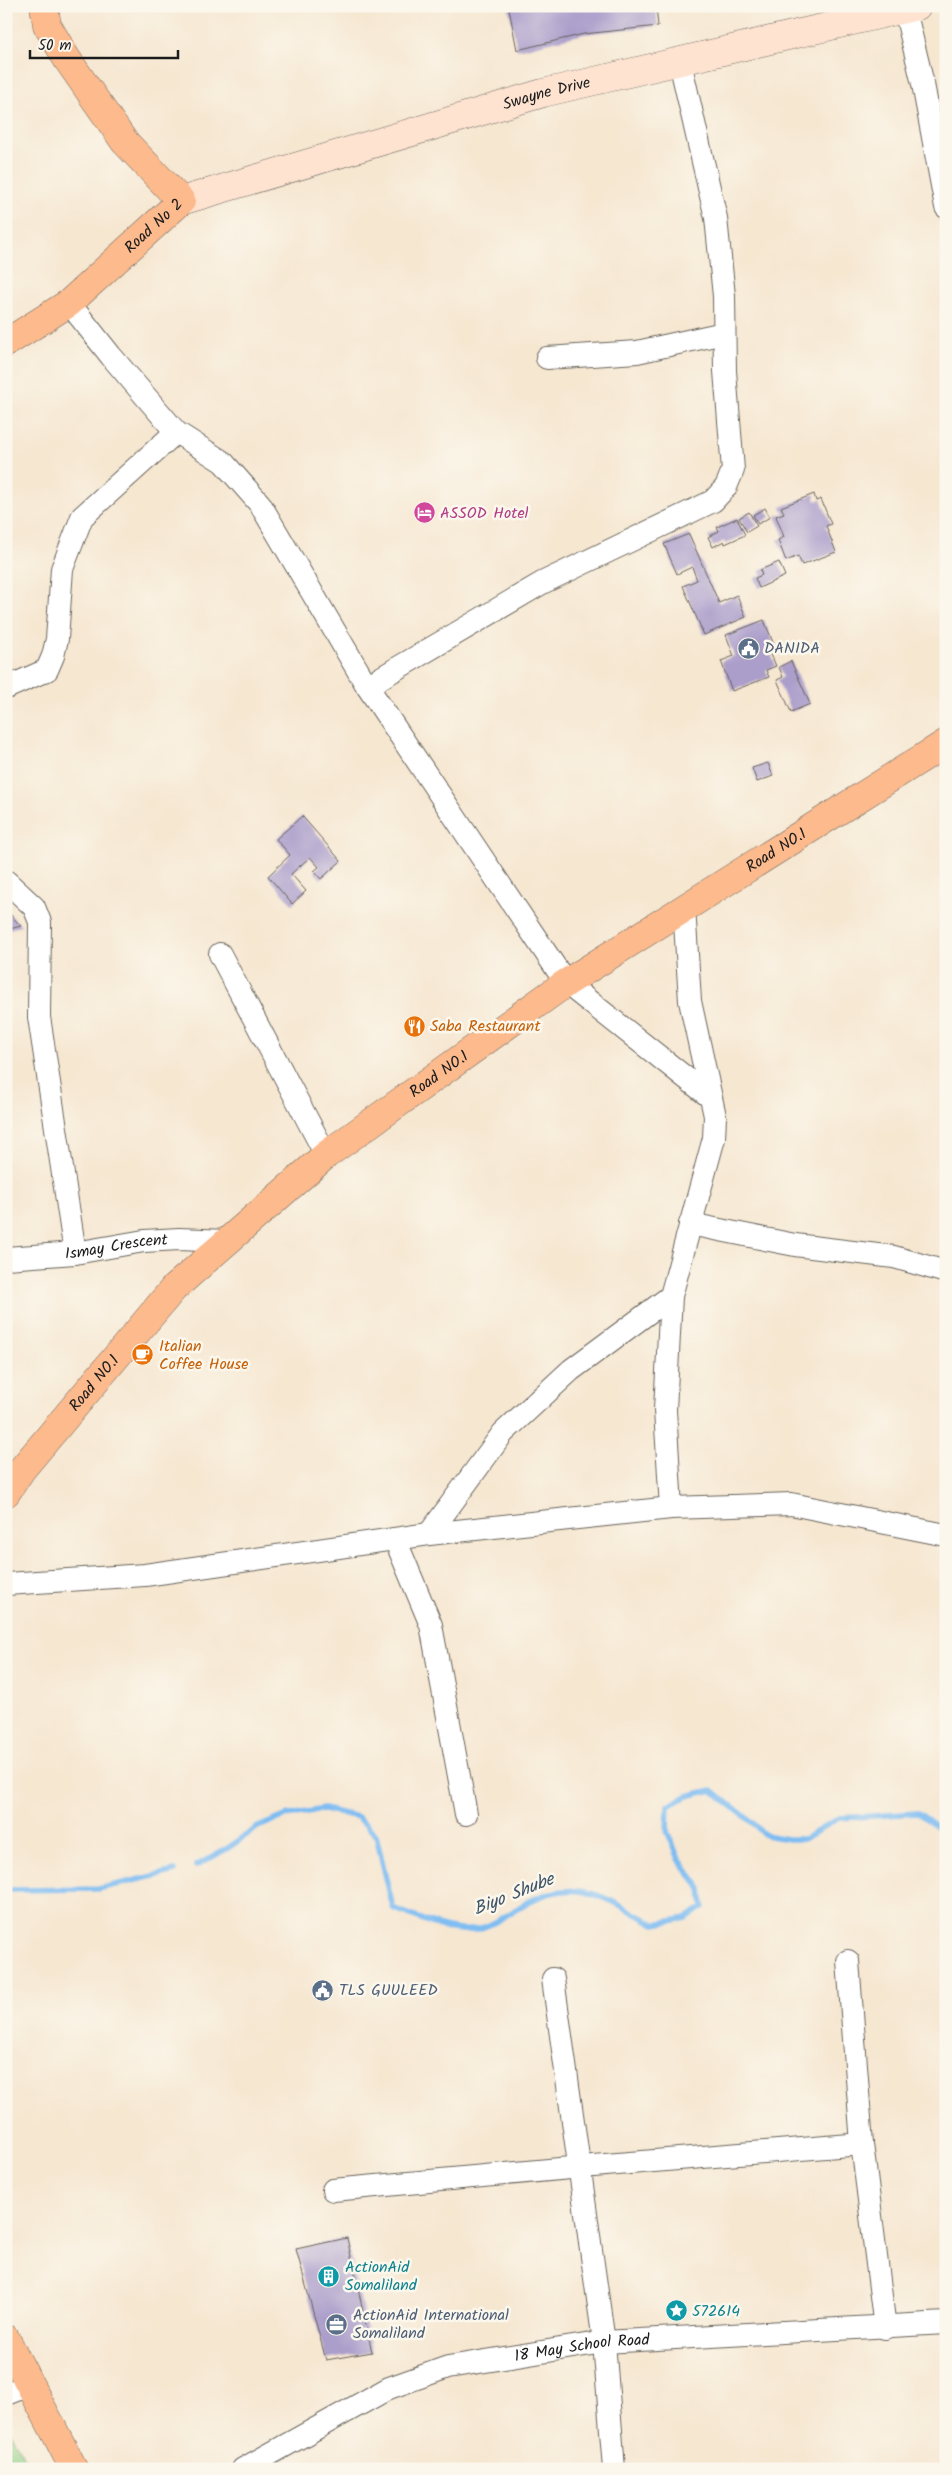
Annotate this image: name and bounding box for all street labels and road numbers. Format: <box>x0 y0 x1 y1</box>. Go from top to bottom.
street label: Swayne Drive <box>499 70 593 117</box>
street label: Road No 2 <box>118 192 189 260</box>
street label: Road NO.1 <box>741 822 812 879</box>
street label: Road NO.1 <box>404 1044 474 1104</box>
street label: Ismay Crescent <box>64 1227 169 1266</box>
street label: Road NO.1 <box>63 1349 126 1417</box>
street label: 18 May School Road <box>512 2327 651 2369</box>

